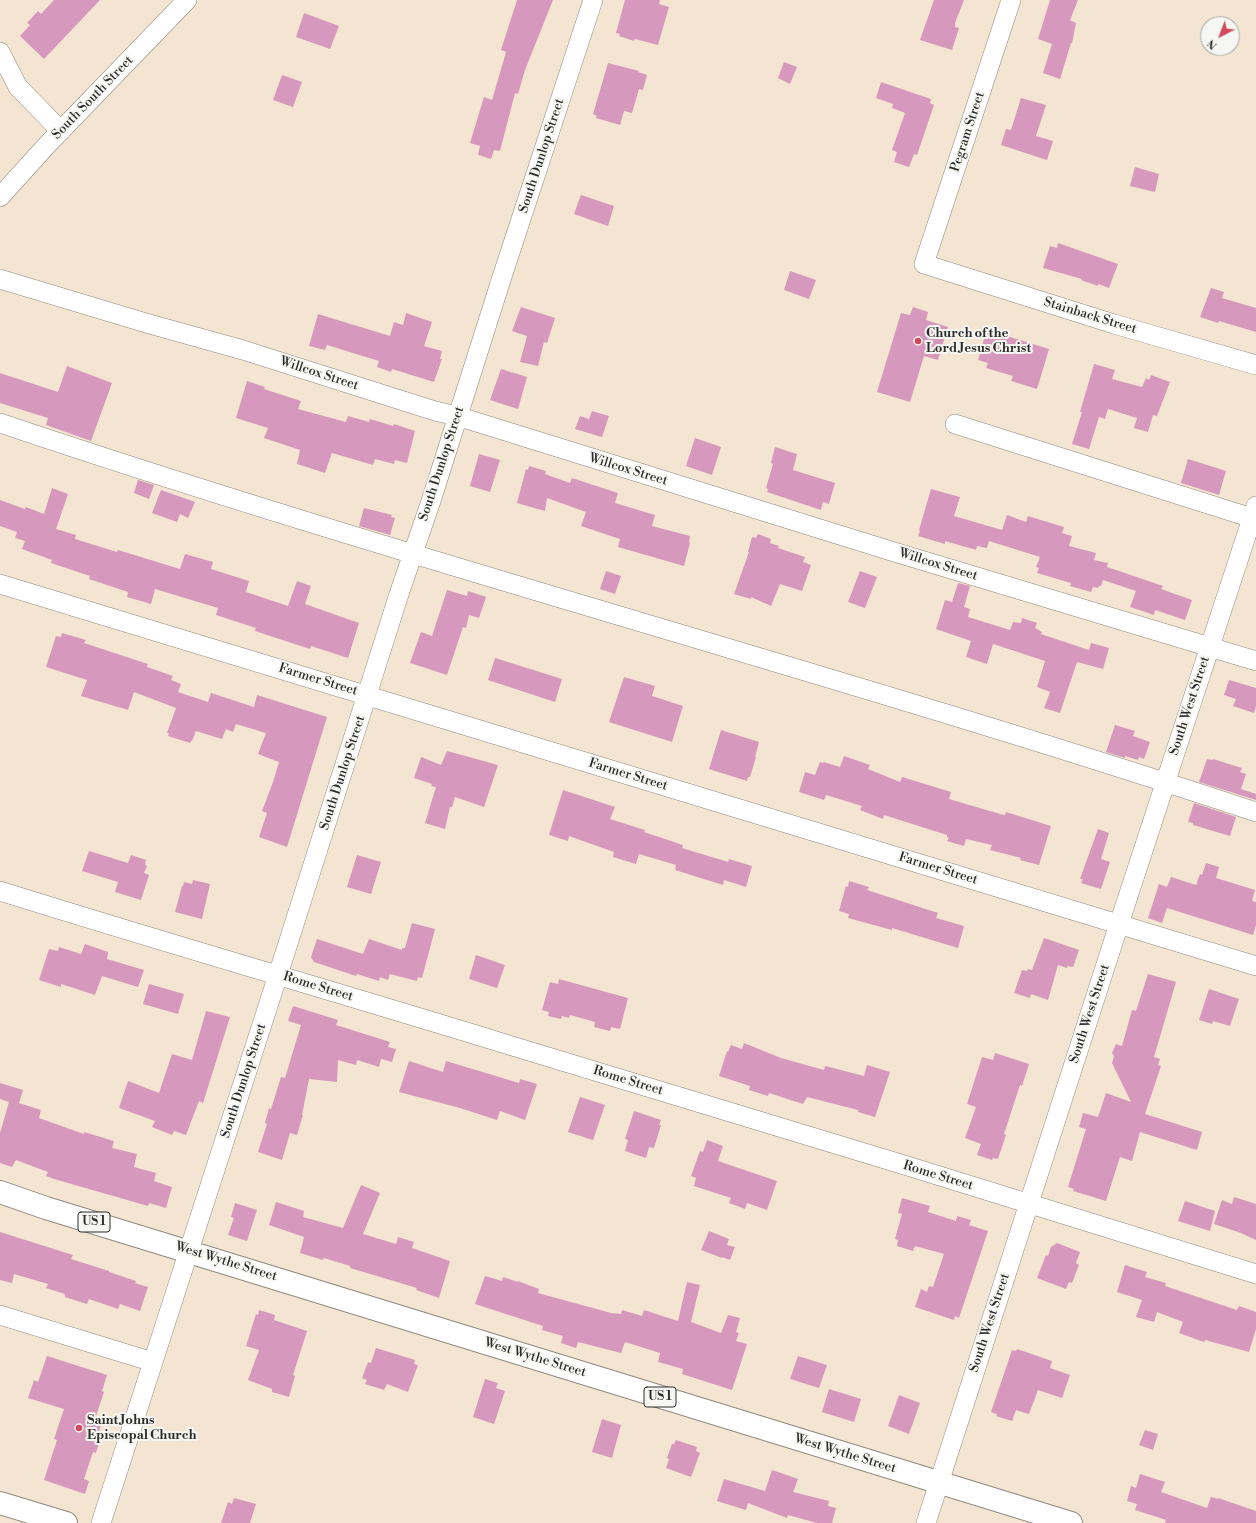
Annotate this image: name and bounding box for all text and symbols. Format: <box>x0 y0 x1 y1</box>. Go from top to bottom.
north arrow <box>1200 16 1240 56</box>
text: N <box>1205 36 1221 52</box>
street label: South South Street <box>49 53 137 143</box>
street label: Pegram Street <box>948 90 988 174</box>
street label: South Dunlop Street <box>516 97 568 215</box>
street label: Stainback Street <box>1042 294 1138 338</box>
place label: Church of the Lord Jesus Christ <box>926 326 1031 357</box>
marker: Church of the Lord Jesus Christ <box>913 336 923 346</box>
street label: Willcox Street <box>278 354 360 394</box>
street label: South Dunlop Street <box>416 405 468 523</box>
street label: Willcox Street <box>587 451 669 489</box>
street label: Willcox Street <box>897 546 979 584</box>
street label: South West Street <box>1167 654 1213 758</box>
street label: Farmer Street <box>277 661 359 699</box>
street label: South Dunlop Street <box>317 714 369 832</box>
street label: Farmer Street <box>587 756 669 794</box>
street label: Farmer Street <box>897 850 979 888</box>
street label: South West Street <box>1067 962 1113 1066</box>
street label: Rome Street <box>281 969 355 1005</box>
street label: South Dunlop Street <box>218 1022 270 1140</box>
street label: Rome Street <box>591 1063 665 1099</box>
street label: Rome Street <box>901 1158 975 1194</box>
road number: US 1 <box>78 1212 110 1232</box>
street label: West Wythe Street <box>173 1239 279 1285</box>
street label: South West Street <box>967 1271 1013 1375</box>
street label: West Wythe Street <box>482 1335 588 1381</box>
road number: US 1 <box>644 1387 676 1407</box>
place label: Saint Johns Episcopal Church <box>87 1413 197 1444</box>
marker: Saint Johns Episcopal Church <box>74 1423 84 1433</box>
street label: West Wythe Street <box>792 1431 898 1477</box>

